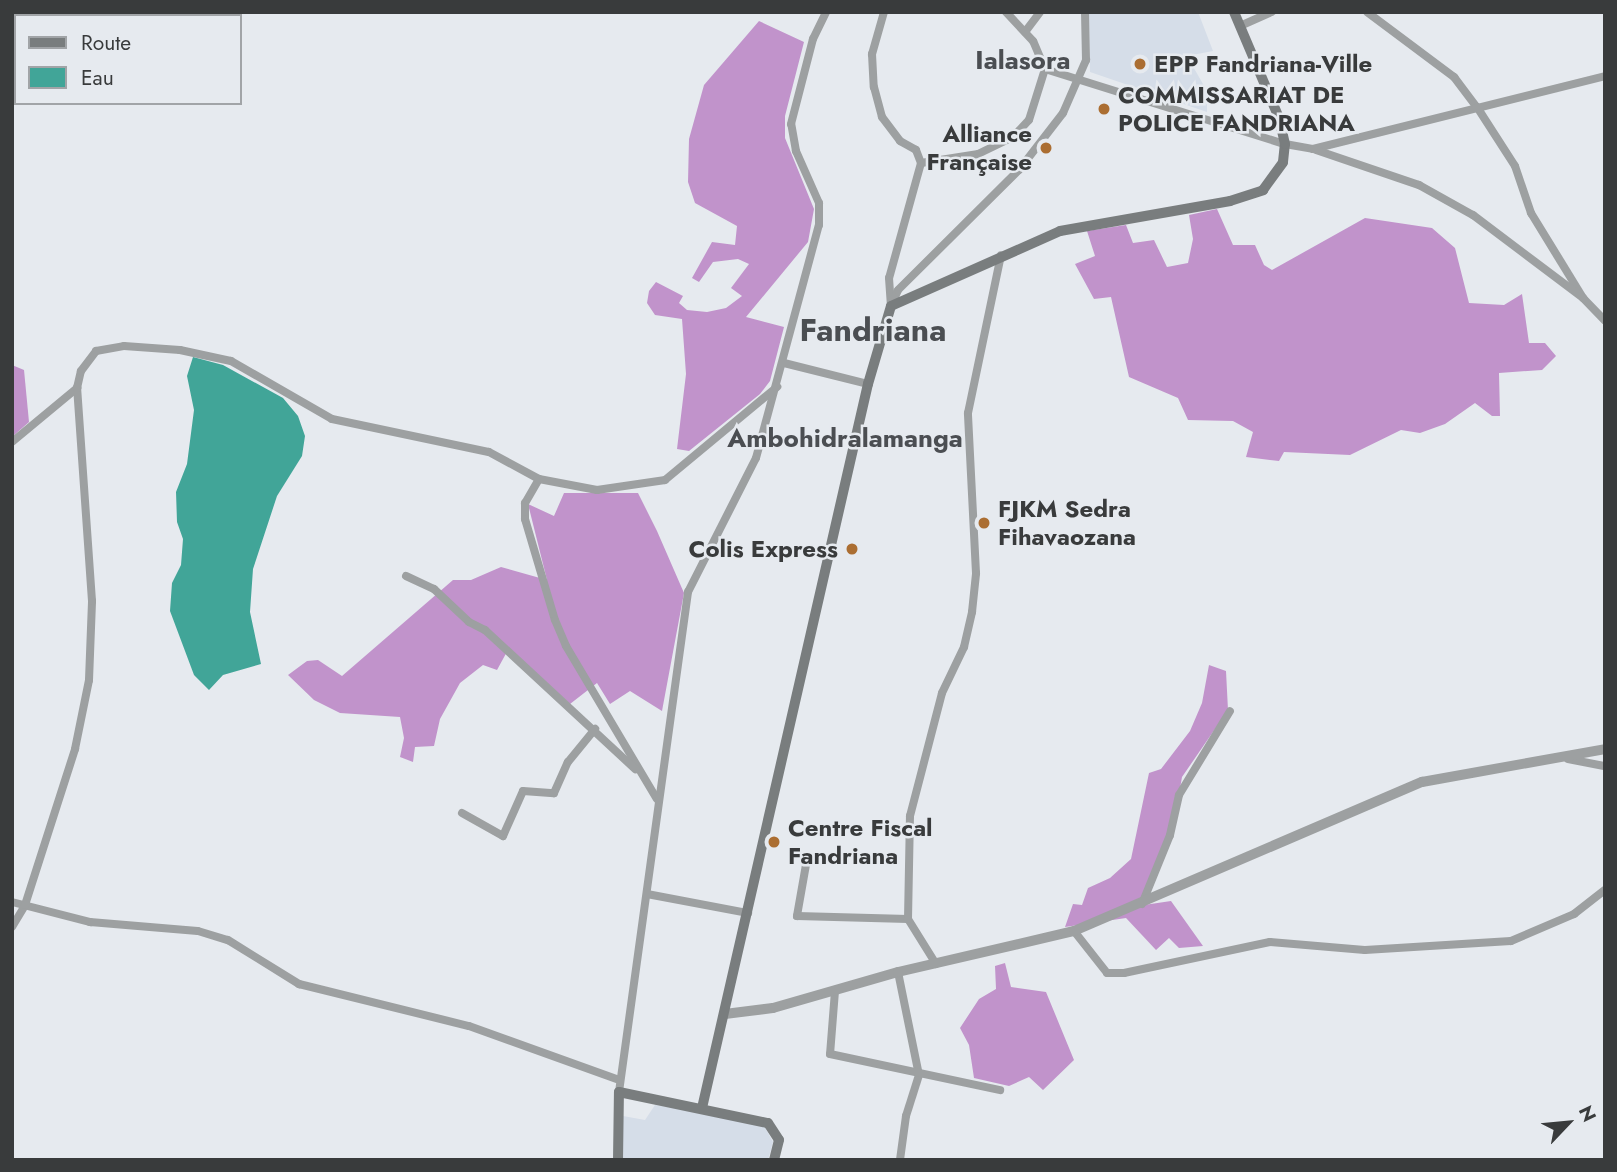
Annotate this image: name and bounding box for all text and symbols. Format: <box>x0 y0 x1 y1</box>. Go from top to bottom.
legend <box>14 14 242 105</box>
text: Route <box>81 28 131 58</box>
district label: Ialasora <box>975 45 1071 77</box>
place label: EPP Fandriana-Ville <box>1154 50 1372 78</box>
marker: EPP Fandriana-Ville <box>1132 56 1148 72</box>
text: Eau <box>81 63 114 93</box>
place label: COMMISSARIAT DE POLICE FANDRIANA <box>1118 81 1355 137</box>
marker: COMMISSARIAT DE POLICE FANDRIANA <box>1096 101 1112 117</box>
place label: Alliance Française <box>926 120 1032 176</box>
marker: Alliance Française <box>1038 140 1054 156</box>
district label: Fandriana <box>799 311 947 349</box>
district label: Ambohidralamanga <box>727 423 963 455</box>
place label: FJKM Sedra Fihavaozana <box>998 495 1136 551</box>
marker: FJKM Sedra Fihavaozana <box>976 515 992 531</box>
place label: Colis Express <box>689 535 838 563</box>
marker: Colis Express <box>844 541 860 557</box>
place label: Centre Fiscal Fandriana <box>788 814 933 870</box>
marker: Centre Fiscal Fandriana <box>766 834 782 850</box>
north arrow <box>1533 1088 1603 1158</box>
text: N <box>1572 1101 1603 1126</box>

